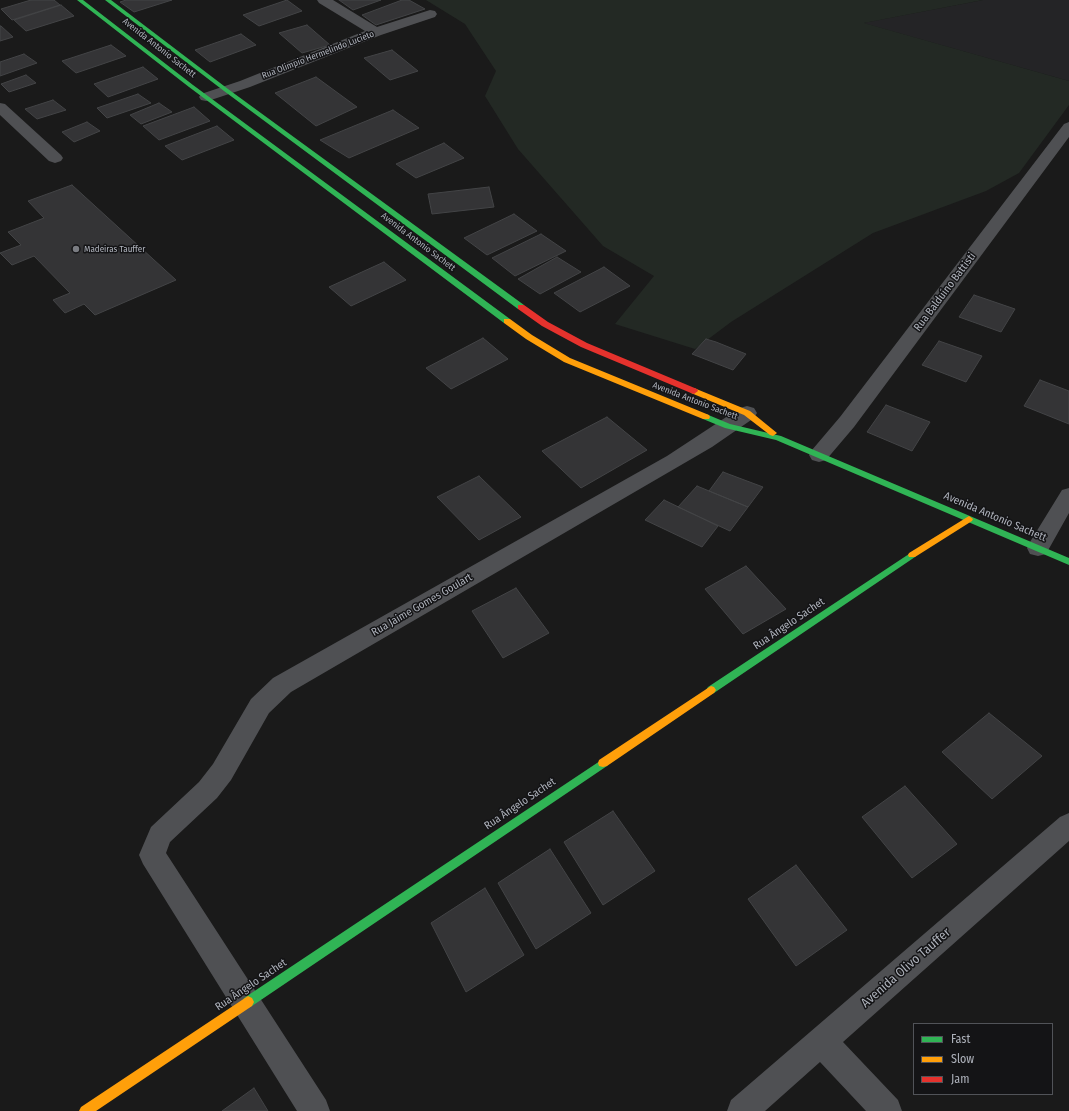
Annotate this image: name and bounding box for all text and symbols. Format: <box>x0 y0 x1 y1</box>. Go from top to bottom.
street label: Avenida Antonio Sachett <box>120 16 198 80</box>
street label: Rua Olímpio Hermelindo Lucieto <box>260 29 376 81</box>
street label: Avenida Antonio Sachett <box>379 211 457 273</box>
marker: Madeiras Tauffer <box>71 244 81 254</box>
place label: Madeiras Tauffer <box>84 244 145 254</box>
street label: Rua Balduíno Battisti <box>911 250 979 334</box>
street label: Avenida Antonio Sachett <box>651 380 739 422</box>
street label: Avenida Antonio Sachett <box>942 489 1048 545</box>
street label: Rua Jaime Gomes Goulart <box>369 571 475 639</box>
street label: Rua Ângelo Sachet <box>751 595 827 653</box>
street label: Rua Ângelo Sachet <box>482 775 558 833</box>
street label: Avenida Olivo Tauffer <box>858 925 954 1011</box>
street label: Rua Ângelo Sachet <box>213 956 289 1014</box>
legend <box>913 1023 1053 1095</box>
text: Fast <box>951 1032 970 1046</box>
text: Slow <box>951 1052 974 1066</box>
text: Jam <box>951 1072 969 1086</box>

